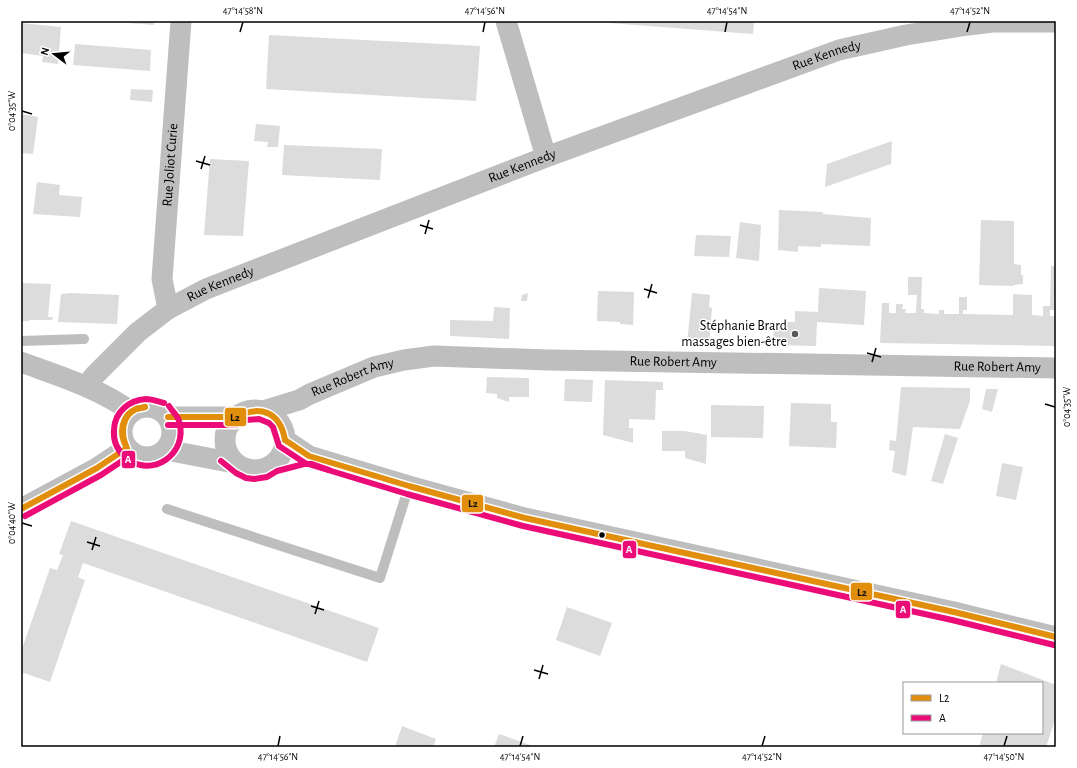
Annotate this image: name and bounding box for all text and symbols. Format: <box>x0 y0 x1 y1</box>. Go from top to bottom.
text: 47°14'58"N <box>223 6 263 16</box>
text: 47°14'56"N <box>465 6 505 16</box>
text: 47°14'54"N <box>707 6 747 16</box>
text: 47°14'52"N <box>950 6 990 16</box>
north arrow <box>34 34 74 74</box>
street label: Rue Kennedy <box>791 38 862 73</box>
text: N <box>39 46 51 57</box>
text: 0°04'35"W <box>7 91 17 131</box>
street label: Rue Joliot Curie <box>160 123 180 207</box>
street label: Rue Kennedy <box>486 147 558 186</box>
street label: Rue Kennedy <box>185 264 256 305</box>
place label: Stéphanie Brard massages bien-être <box>681 319 787 349</box>
marker: Stéphanie Brard massages bien-être <box>790 329 800 339</box>
street label: Rue Robert Amy <box>629 354 717 370</box>
street label: Rue Robert Amy <box>309 356 395 400</box>
street label: Rue Robert Amy <box>953 359 1041 375</box>
text: 0°04'35"W <box>1062 387 1072 427</box>
line badge: L2 <box>224 407 247 427</box>
text: L2 <box>230 412 240 423</box>
line badge: A <box>121 450 136 469</box>
text: A <box>125 454 132 465</box>
line badge: L2 <box>461 494 484 513</box>
text: L2 <box>468 498 478 509</box>
text: 0°04'40"W <box>7 502 17 544</box>
unlabelled marker <box>597 530 607 540</box>
line badge: A <box>622 540 637 559</box>
text: A <box>626 544 633 555</box>
line badge: L2 <box>850 582 873 601</box>
text: L2 <box>857 587 867 598</box>
line badge: A <box>895 600 911 619</box>
text: A <box>900 604 907 615</box>
legend <box>903 682 1043 734</box>
text: L2 <box>939 692 950 704</box>
text: A <box>939 712 946 724</box>
text: 47°14'56"N <box>258 752 298 762</box>
text: 47°14'54"N <box>500 752 540 762</box>
text: 47°14'52"N <box>742 752 782 762</box>
text: 47°14'50"N <box>984 752 1024 762</box>

